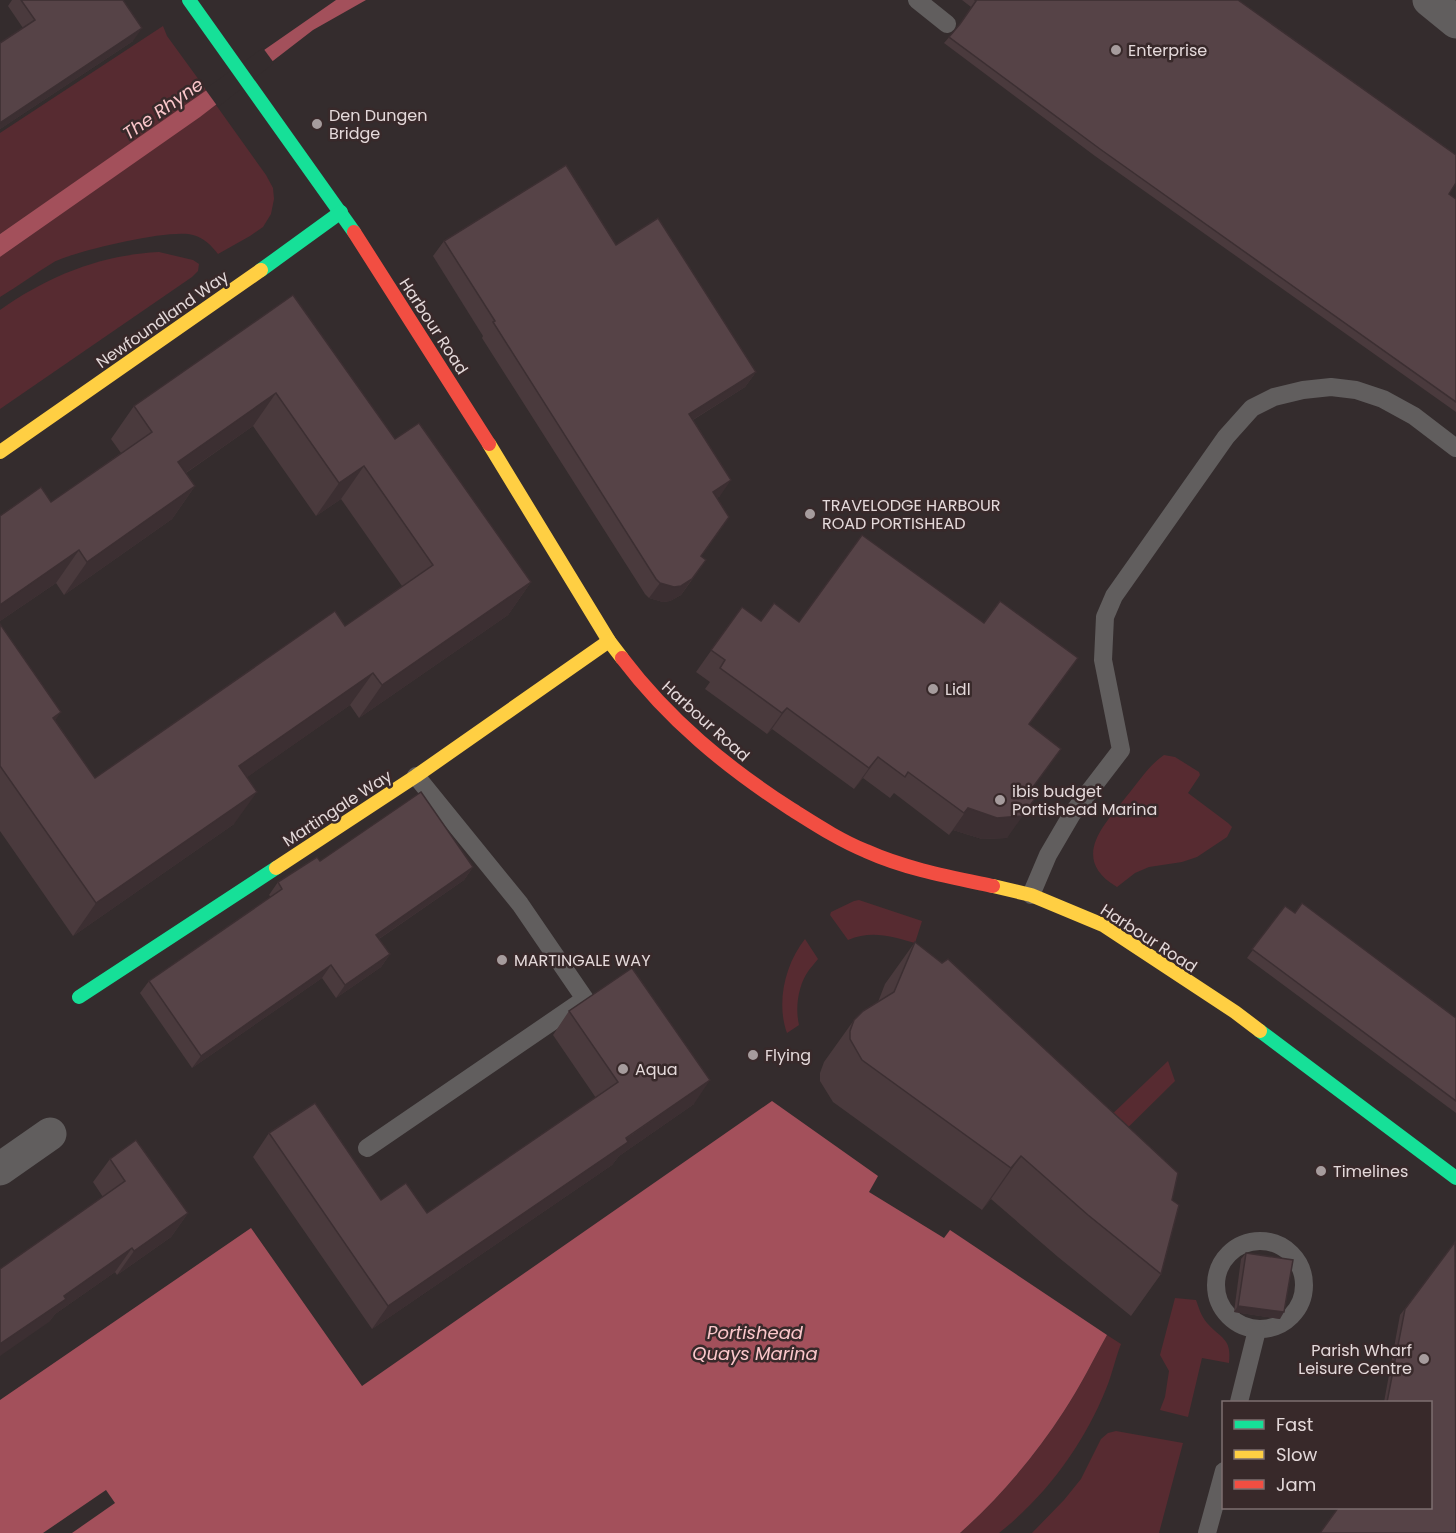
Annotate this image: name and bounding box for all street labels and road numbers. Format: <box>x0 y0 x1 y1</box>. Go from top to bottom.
street label: Newfoundland Way <box>92 265 233 374</box>
street label: Harbour Road <box>394 273 473 379</box>
street label: Harbour Road <box>657 676 755 767</box>
street label: Martingale Way <box>278 765 396 852</box>
street label: Harbour Road <box>1096 899 1202 978</box>

